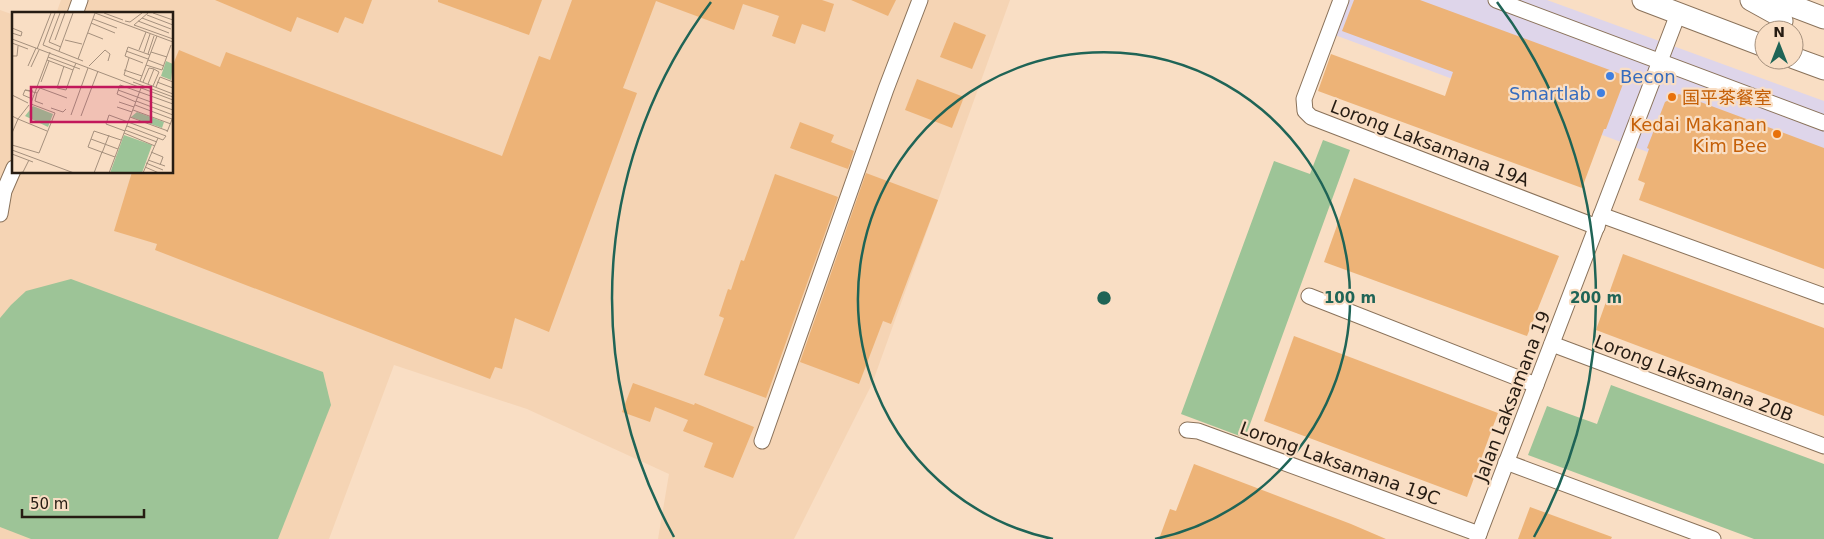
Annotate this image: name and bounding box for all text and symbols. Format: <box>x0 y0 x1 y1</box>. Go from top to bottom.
inset map <box>12 12 174 174</box>
north arrow <box>1754 20 1804 70</box>
text: N <box>1773 24 1785 40</box>
place label: Becon <box>1620 66 1676 87</box>
marker: Becon <box>1604 70 1616 82</box>
place label: Smartlab <box>1509 83 1591 104</box>
marker: Smartlab <box>1595 87 1607 99</box>
place label: 国平茶餐室 <box>1682 87 1772 108</box>
marker: 国平茶餐室 <box>1666 91 1678 103</box>
street label: Lorong Laksamana 19A <box>1328 95 1533 191</box>
place label: Kedai Makanan Kim Bee <box>1630 114 1767 156</box>
marker: Kedai Makanan Kim Bee <box>1771 128 1783 140</box>
centre of rings <box>1095 289 1113 307</box>
text: 100 m <box>1324 289 1376 307</box>
text: 200 m <box>1570 289 1622 307</box>
street label: Jalan Laksamana 19 <box>1469 308 1554 485</box>
street label: Lorong Laksamana 20B <box>1592 330 1796 426</box>
street label: Lorong Laksamana 19C <box>1237 417 1443 509</box>
scale bar <box>22 486 145 518</box>
text: 50 m <box>30 495 68 513</box>

